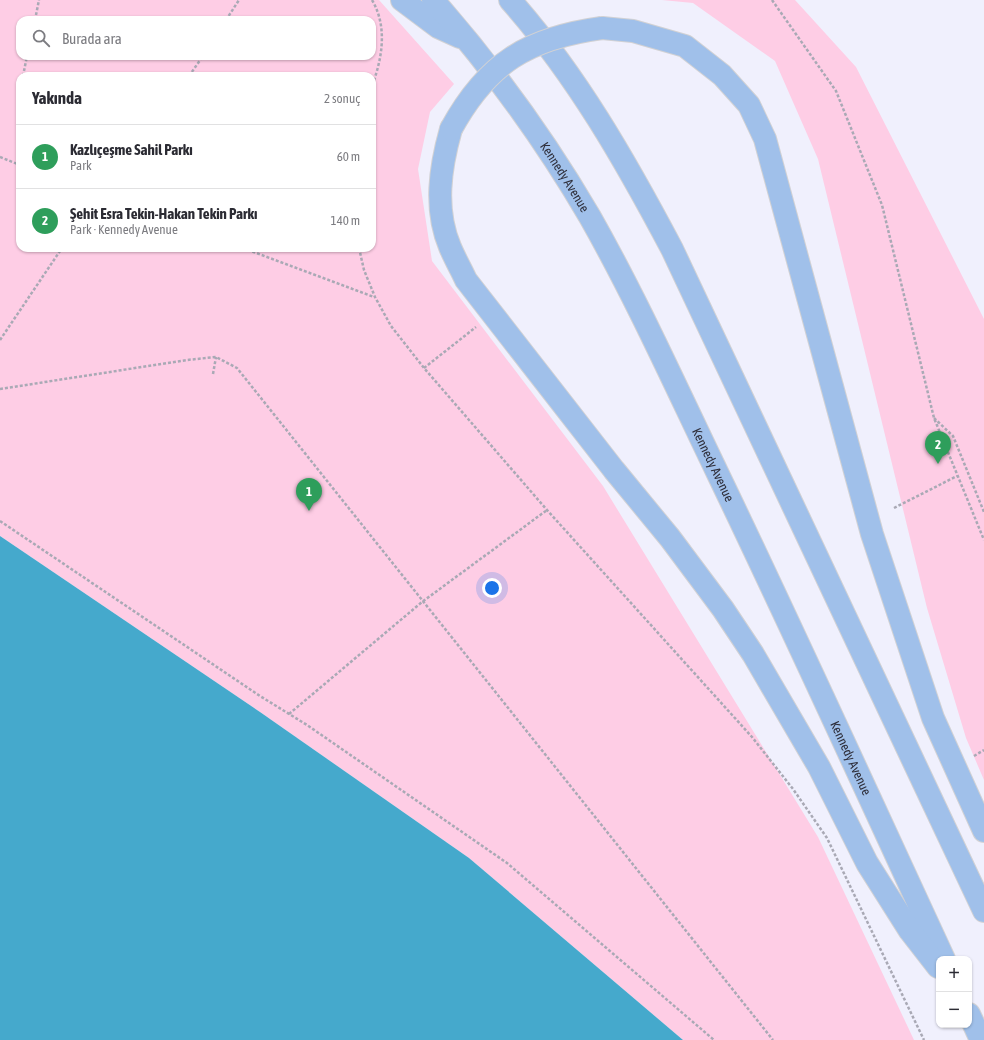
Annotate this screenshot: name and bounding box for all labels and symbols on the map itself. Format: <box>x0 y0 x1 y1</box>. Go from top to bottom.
street label: Kennedy Avenue <box>537 139 593 215</box>
street label: Kennedy Avenue <box>690 426 738 504</box>
pin: 2 <box>925 431 951 464</box>
pin: 1 <box>296 478 322 511</box>
your location <box>482 578 502 598</box>
street label: Kennedy Avenue <box>828 719 875 797</box>

